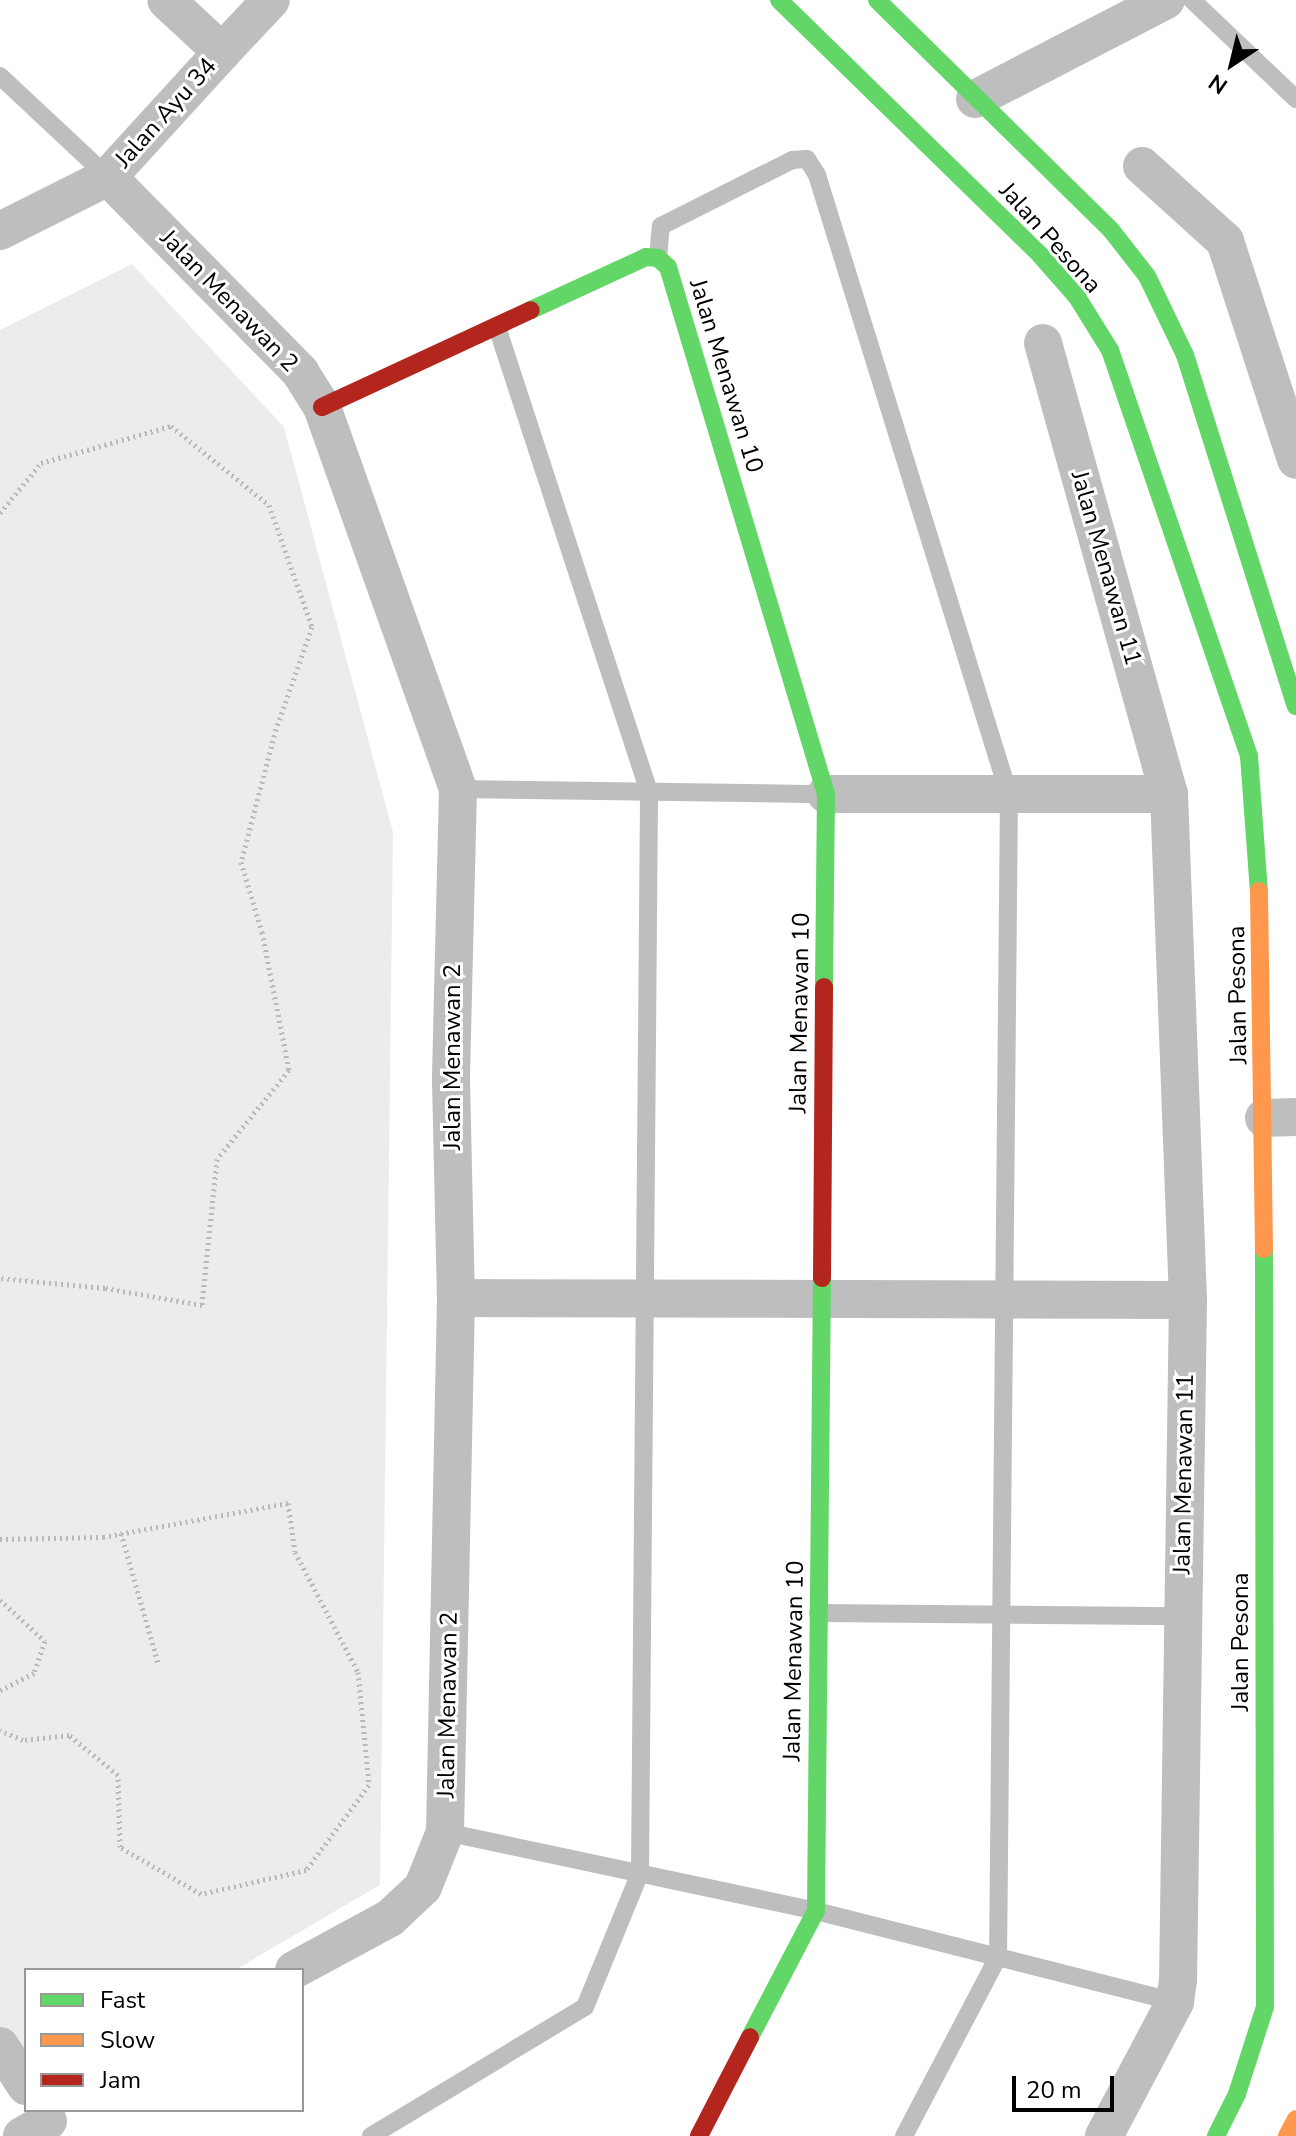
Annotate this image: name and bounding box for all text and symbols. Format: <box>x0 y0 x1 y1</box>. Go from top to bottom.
north arrow <box>1192 24 1272 104</box>
street label: Jalan Ayu 34 <box>109 52 223 174</box>
text: N <box>1203 67 1234 101</box>
street label: Jalan Pesona <box>993 177 1107 299</box>
street label: Jalan Menawan 2 <box>154 224 304 378</box>
street label: Jalan Menawan 10 <box>683 276 769 476</box>
street label: Jalan Menawan 11 <box>1064 467 1148 669</box>
street label: Jalan Menawan 10 <box>784 912 816 1114</box>
street label: Jalan Pesona <box>1222 925 1254 1065</box>
street label: Jalan Menawan 2 <box>439 964 467 1150</box>
street label: Jalan Menawan 11 <box>1168 1373 1200 1575</box>
street label: Jalan Menawan 10 <box>778 1560 810 1762</box>
street label: Jalan Pesona <box>1227 1573 1255 1711</box>
street label: Jalan Menawan 2 <box>432 1612 464 1798</box>
legend <box>24 1968 304 2112</box>
text: Fast <box>100 1984 145 2016</box>
text: Slow <box>100 2024 155 2056</box>
scale bar <box>1016 2060 1118 2110</box>
text: Jam <box>100 2064 141 2096</box>
text: 20 m <box>1026 2074 1082 2106</box>

